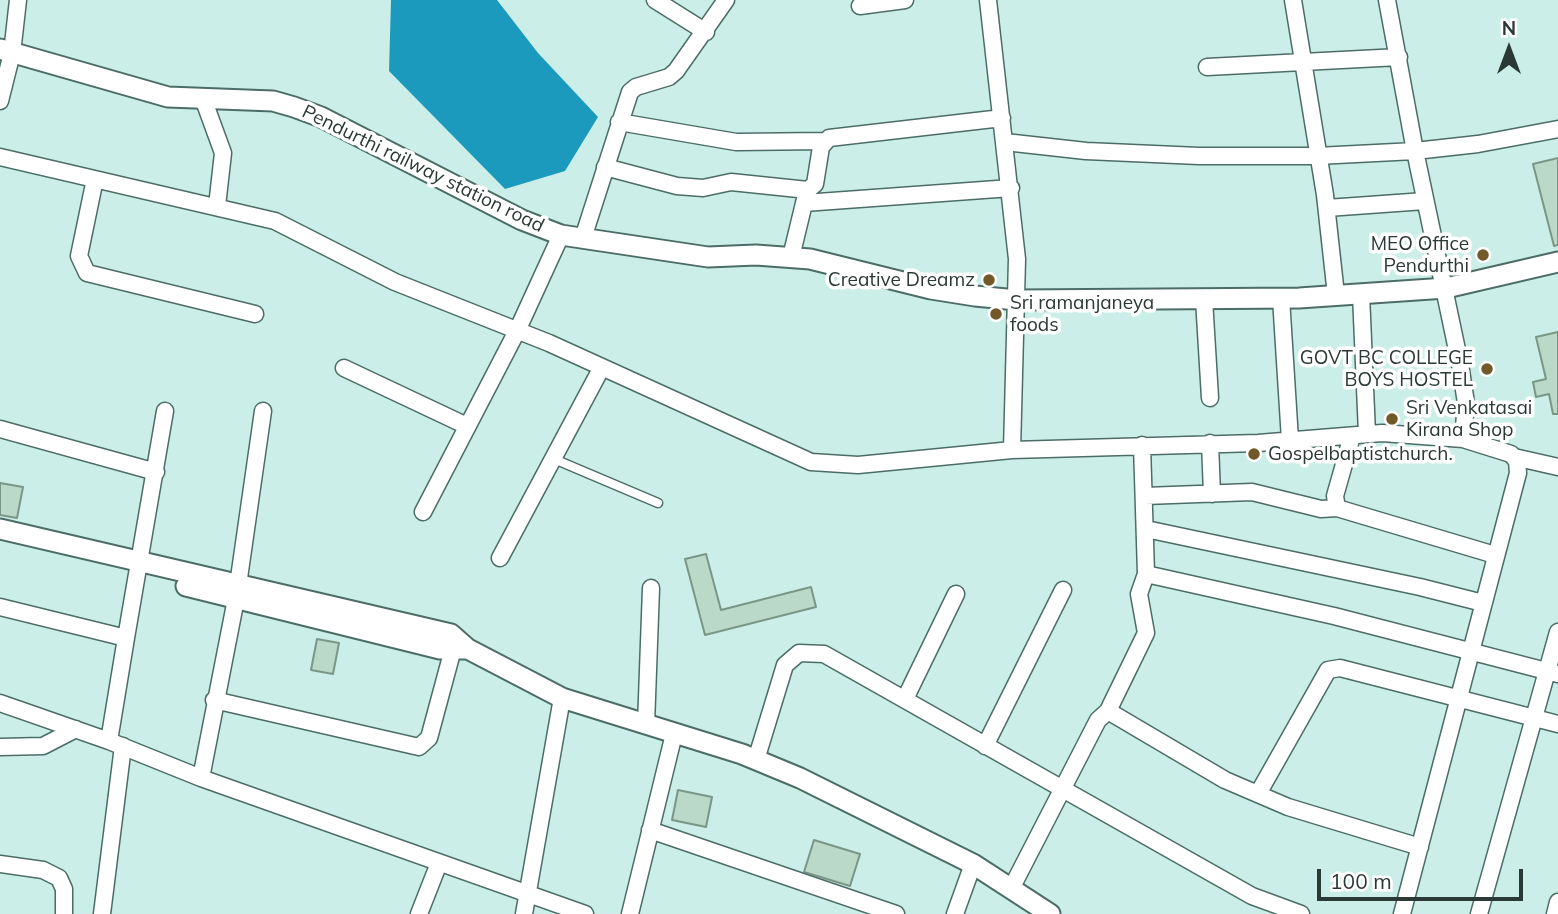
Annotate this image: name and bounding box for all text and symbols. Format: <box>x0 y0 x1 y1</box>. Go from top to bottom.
north arrow <box>1474 14 1544 84</box>
text: N <box>1502 16 1516 40</box>
street label: Pendurthi railway station road <box>298 100 548 238</box>
place label: MEO Office Pendurthi <box>1371 233 1469 277</box>
marker: MEO Office Pendurthi <box>1475 247 1491 263</box>
place label: Creative Dreamz <box>828 269 975 291</box>
marker: Creative Dreamz <box>981 272 997 288</box>
place label: Sri ramanjaneya foods <box>1010 292 1154 336</box>
marker: Sri ramanjaneya foods <box>988 306 1004 322</box>
place label: GOVT BC COLLEGE BOYS HOSTEL <box>1300 347 1473 391</box>
marker: GOVT BC COLLEGE BOYS HOSTEL <box>1479 361 1495 377</box>
place label: Sri Venkatasai Kirana Shop <box>1406 397 1532 441</box>
marker: Sri Venkatasai Kirana Shop <box>1384 411 1400 427</box>
place label: Gospelbaptistchurch. <box>1268 443 1453 465</box>
marker: Gospelbaptistchurch. <box>1246 446 1262 462</box>
scale bar <box>1320 855 1526 899</box>
text: 100 m <box>1330 868 1392 894</box>

